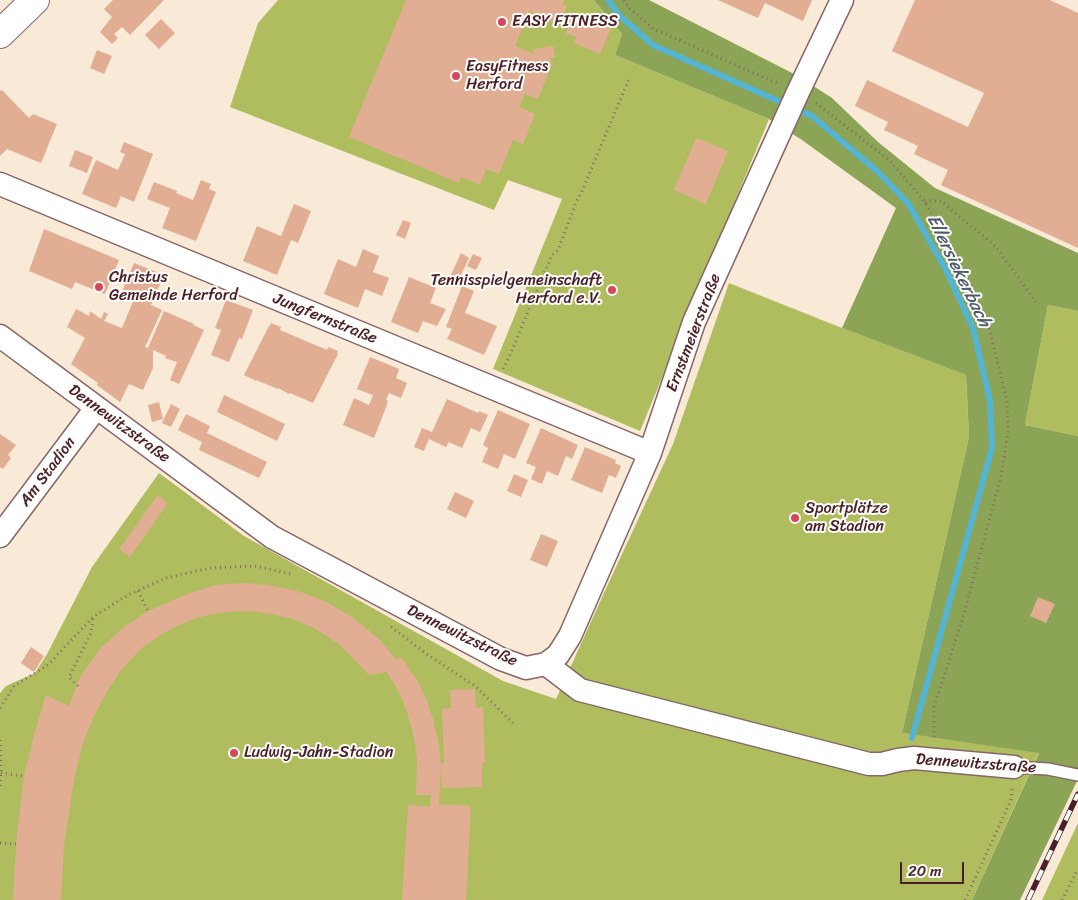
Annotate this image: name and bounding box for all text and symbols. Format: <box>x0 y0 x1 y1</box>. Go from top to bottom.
place label: EASY FITNESS <box>512 12 618 32</box>
marker: EASY FITNESS <box>496 16 508 28</box>
place label: EasyFitness Herford <box>466 57 548 95</box>
marker: EasyFitness Herford <box>450 70 462 82</box>
water label: Ellersiekerbach <box>921 211 995 331</box>
place label: Christus Gemeinde Herford <box>109 268 238 306</box>
place label: Tennisspielgemeinschaft Herford e.V. <box>430 271 602 309</box>
street label: Ernstmeierstraße <box>663 271 725 395</box>
marker: Christus Gemeinde Herford <box>93 281 105 293</box>
marker: Tennisspielgemeinschaft Herford e.V. <box>606 284 618 296</box>
street label: Jungfernstraße <box>270 289 380 349</box>
street label: Dennewitzstraße <box>65 381 173 467</box>
street label: Am Stadion <box>16 434 80 510</box>
place label: Sportplätze am Stadion <box>805 499 888 537</box>
marker: Sportplätze am Stadion <box>789 512 801 524</box>
street label: Dennewitzstraße <box>404 601 520 671</box>
place label: Ludwig-Jahn-Stadion <box>244 743 393 763</box>
marker: Ludwig-Jahn-Stadion <box>228 747 240 759</box>
street label: Dennewitzstraße <box>915 750 1037 778</box>
scale bar <box>903 852 967 884</box>
text: 20 m <box>908 858 942 884</box>

